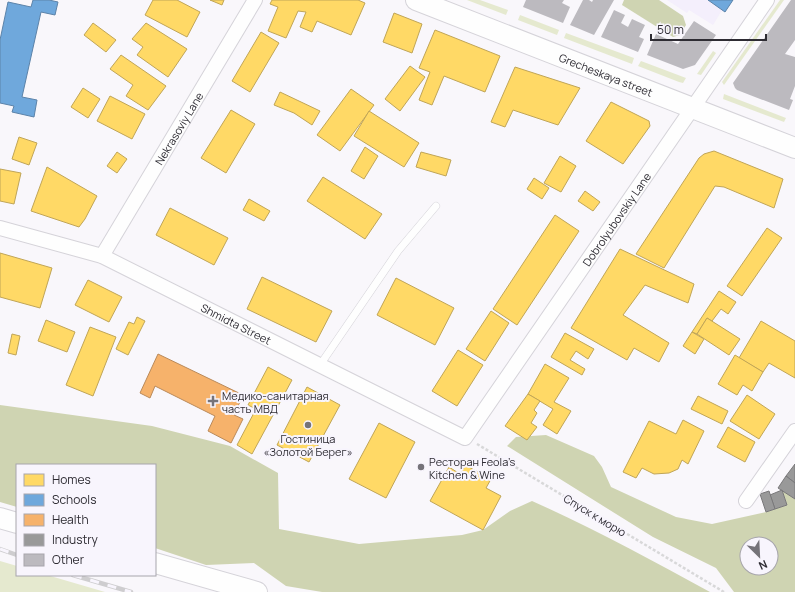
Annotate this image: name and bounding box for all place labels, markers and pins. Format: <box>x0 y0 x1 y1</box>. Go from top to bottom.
place label: Медико-санитарная часть МВД <box>222 388 329 416</box>
marker: Медико-санитарная часть МВД <box>207 395 219 407</box>
marker: Гостиница «Золотой Берег» <box>303 420 313 430</box>
place label: Гостиница «Золотой Берег» <box>263 431 353 459</box>
place label: Ресторан Feola’s Kitchen & Wine <box>429 454 516 482</box>
marker: Ресторан Feola’s Kitchen & Wine <box>416 462 426 472</box>

